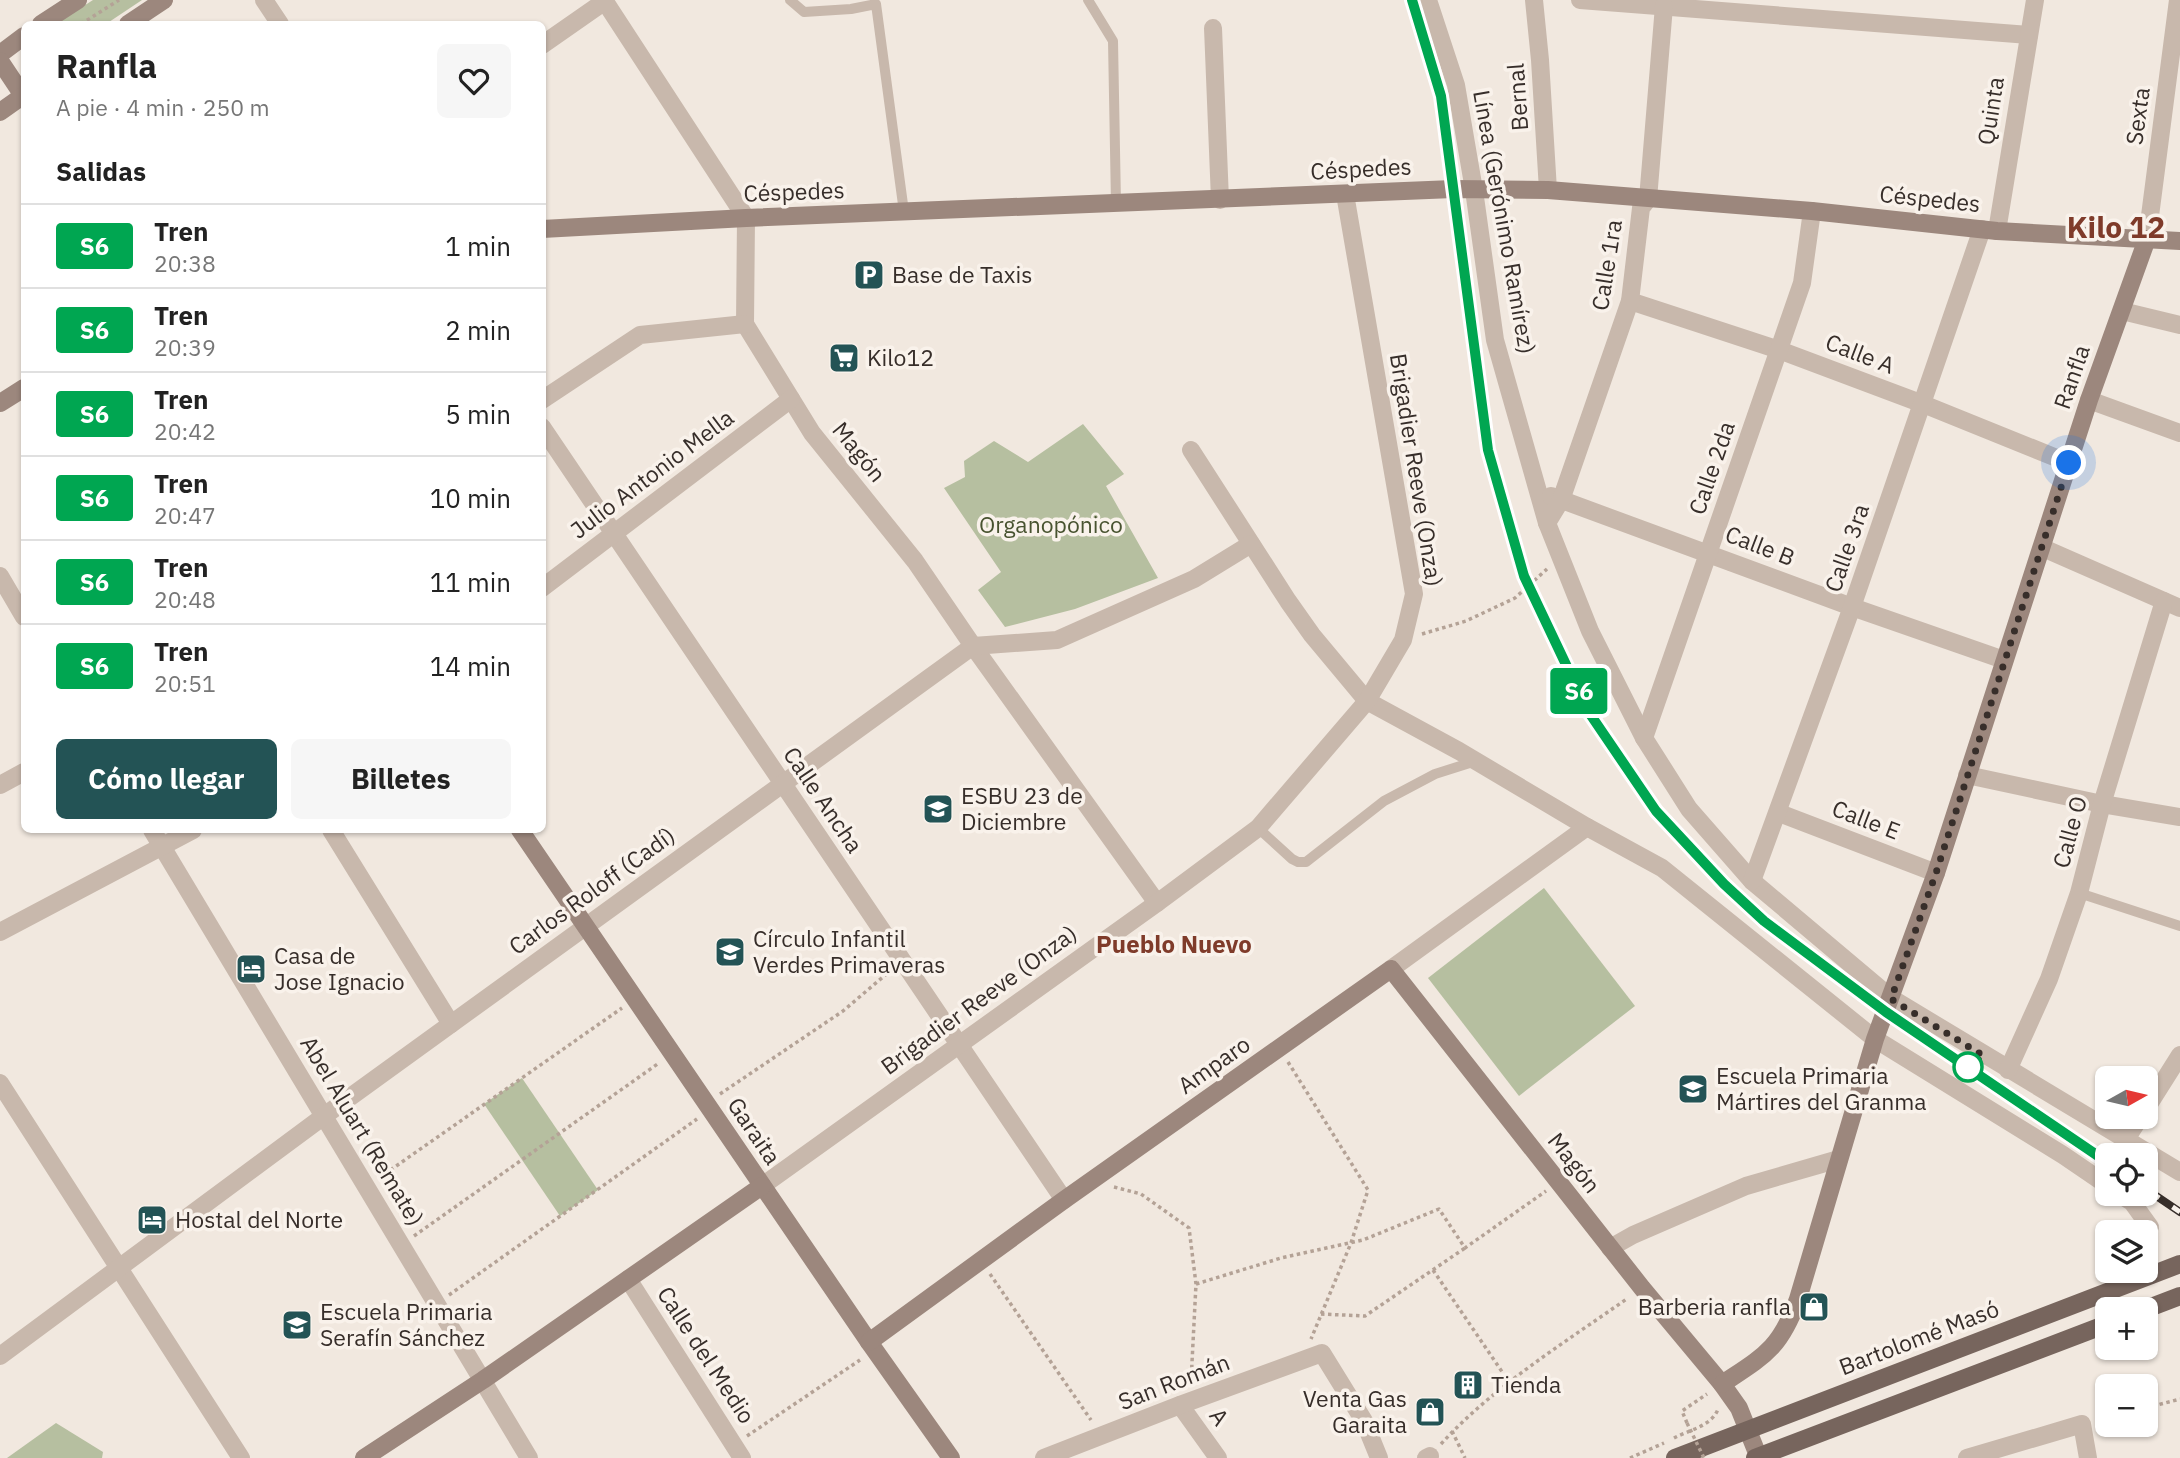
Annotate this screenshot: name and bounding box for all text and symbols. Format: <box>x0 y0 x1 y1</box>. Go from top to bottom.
text: Ranfla <box>56 44 157 87</box>
button: heart <box>437 44 511 118</box>
street label: Bernal <box>1500 62 1534 132</box>
street label: Quinta <box>1970 75 2010 147</box>
street label: Sexta <box>2118 85 2156 147</box>
street label: Línea (Gerónimo Ramírez) <box>1467 88 1543 356</box>
text: A pie · 4 min · 250 m <box>56 92 270 122</box>
street label: Céspedes <box>1310 150 1412 186</box>
text: Salidas <box>56 154 146 188</box>
street label: Céspedes <box>743 174 845 208</box>
street label: Céspedes <box>1878 178 1982 218</box>
district label: Kilo 12 <box>2067 207 2165 246</box>
text: Tren <box>154 214 209 248</box>
street label: Calle 1ra <box>1584 217 1628 312</box>
text: 1 min <box>445 229 511 263</box>
text: S6 <box>80 230 109 262</box>
text: 20:38 <box>154 248 216 278</box>
parking icon: Base de Taxis <box>852 258 886 292</box>
place label: Base de Taxis <box>892 259 1032 289</box>
text: Tren <box>154 298 209 332</box>
text: 2 min <box>445 313 511 347</box>
text: S6 <box>80 314 109 346</box>
street label: Calle A <box>1821 326 1899 380</box>
text: 20:39 <box>154 332 216 362</box>
supermarket icon: Kilo12 <box>827 341 861 375</box>
street label: Ranfla <box>2046 341 2096 413</box>
place label: Kilo12 <box>867 342 934 372</box>
street label: Brigadier Reeve (Onza) <box>1384 351 1450 588</box>
text: Tren <box>154 382 209 416</box>
text: 5 min <box>445 397 511 431</box>
text: S6 <box>80 398 109 430</box>
street label: Julio Antonio Mella <box>564 402 739 544</box>
street label: Magón <box>826 415 893 488</box>
text: 20:42 <box>154 416 216 446</box>
street label: Calle 2da <box>1681 417 1741 518</box>
your location <box>2051 445 2086 480</box>
text: Tren <box>154 466 209 500</box>
text: 10 min <box>430 481 511 515</box>
text: S6 <box>80 482 109 514</box>
text: 20:47 <box>154 500 216 530</box>
street label: Calle 3ra <box>1817 500 1875 596</box>
park label: Organopónico <box>979 509 1123 539</box>
street label: Calle B <box>1721 518 1799 572</box>
text: Tren <box>154 550 209 584</box>
text: 11 min <box>430 565 511 599</box>
text: S6 <box>80 566 109 598</box>
text: 20:48 <box>154 584 216 614</box>
text: Tren <box>154 634 209 668</box>
text: 14 min <box>430 649 511 683</box>
text: S6 <box>80 650 109 682</box>
text: 20:51 <box>154 668 216 698</box>
line badge: S6 <box>1548 668 1610 714</box>
text: S6 <box>1564 675 1594 707</box>
button: Cómo llegar <box>56 739 277 819</box>
button: Billetes <box>291 739 511 819</box>
street label: Calle Ancha <box>777 741 870 858</box>
place label: ESBU 23 de Diciembre <box>961 780 1083 836</box>
school or university icon: ESBU 23 de Diciembre <box>921 792 955 826</box>
street label: Calle E <box>1828 792 1905 846</box>
street label: Calle O <box>2045 792 2093 871</box>
street label: Carlos Roloff (Cadí) <box>502 820 680 961</box>
street label: Brigadier Reeve (Onza) <box>874 918 1082 1081</box>
place label: Círculo Infantil Verdes Primaveras <box>753 923 946 979</box>
district label: Pueblo Nuevo <box>1096 928 1252 960</box>
school or university icon: Círculo Infantil Verdes Primaveras <box>713 935 747 969</box>
place label: Casa de Jose Ignacio <box>274 940 405 996</box>
hotel icon: Casa de Jose Ignacio <box>234 952 268 986</box>
street label: Amparo <box>1171 1028 1255 1100</box>
street label: Abel Aluart (Remate) <box>294 1030 431 1231</box>
unlabelled marker <box>1953 1052 1983 1082</box>
place label: Escuela Primaria Mártires del Granma <box>1716 1060 1927 1116</box>
north arrow <box>2095 1066 2158 1129</box>
map controls <box>2095 1066 2158 1437</box>
school or university icon: Escuela Primaria Mártires del Granma <box>1676 1072 1710 1106</box>
street label: Garaita <box>721 1091 788 1170</box>
street label: Magón <box>1542 1126 1608 1199</box>
button: locate <box>2095 1143 2158 1206</box>
hotel icon: Hostal del Norte <box>135 1203 169 1237</box>
place label: Hostal del Norte <box>175 1204 343 1234</box>
button: layers <box>2095 1220 2158 1283</box>
street label: Calle del Medio <box>651 1280 762 1429</box>
shop icon: Barberia ranfla <box>1797 1290 1831 1324</box>
place label: Barberia ranfla <box>1638 1291 1791 1321</box>
street label: Bartolomé Masó <box>1834 1293 2003 1381</box>
place label: Escuela Primaria Serafín Sánchez <box>320 1296 493 1352</box>
button: + <box>2095 1297 2158 1360</box>
school or university icon: Escuela Primaria Serafín Sánchez <box>280 1308 314 1342</box>
street label: San Román <box>1114 1346 1234 1416</box>
building icon: Tienda <box>1451 1368 1485 1402</box>
place label: Tienda <box>1491 1369 1561 1399</box>
button: − <box>2095 1374 2158 1437</box>
place label: Venta Gas Garaita <box>1303 1383 1407 1439</box>
shop icon: Venta Gas Garaita <box>1413 1395 1447 1429</box>
street label: A <box>1203 1402 1236 1431</box>

